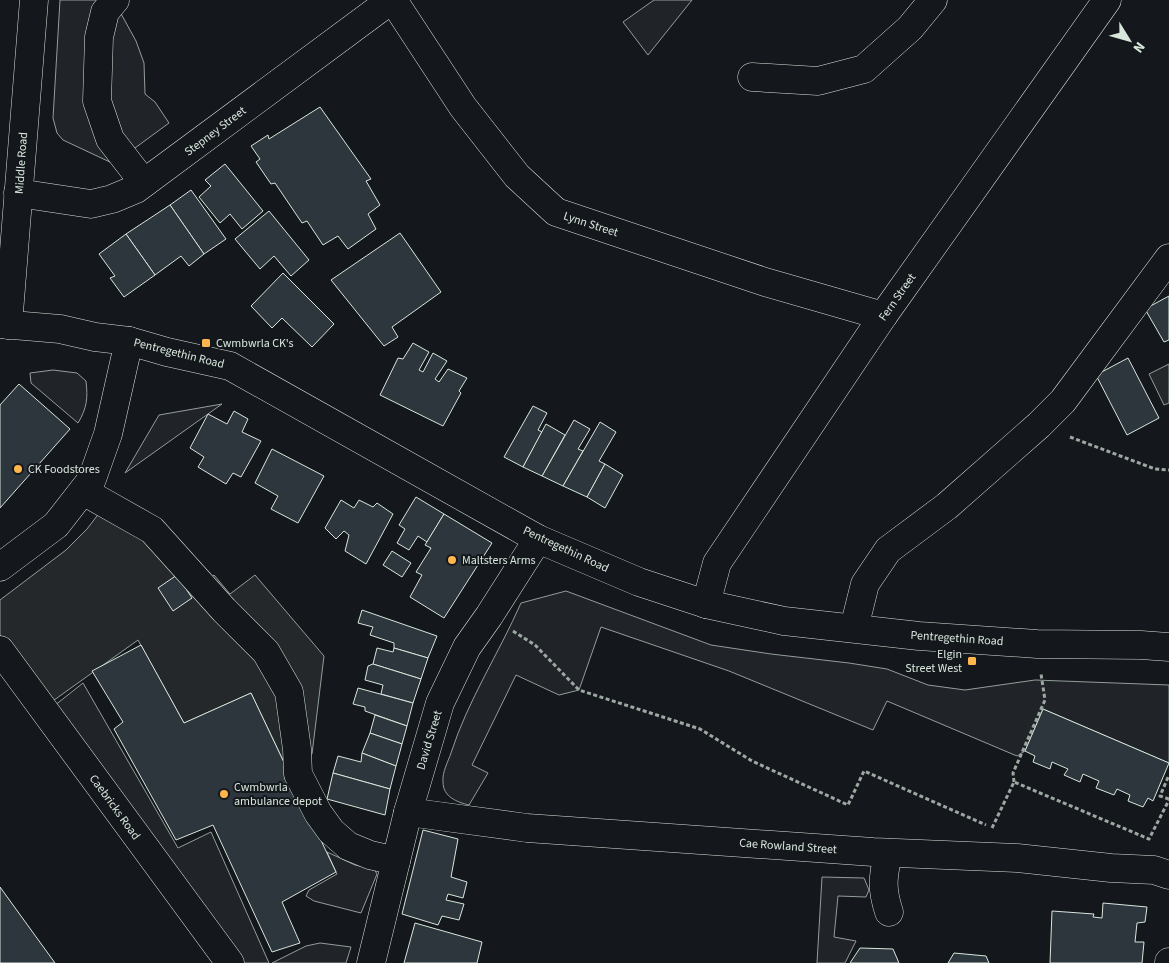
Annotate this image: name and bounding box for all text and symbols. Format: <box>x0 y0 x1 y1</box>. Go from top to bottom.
north arrow <box>1104 15 1154 65</box>
text: N <box>1128 37 1149 57</box>
street label: Stepney Street <box>181 103 250 160</box>
street label: Middle Road <box>11 131 32 195</box>
street label: Lynn Street <box>561 208 620 241</box>
street label: Fern Street <box>875 270 920 325</box>
street label: Pentregethin Road <box>132 334 226 373</box>
place label: Cwmbwrla CK's <box>216 335 294 352</box>
marker: Cwmbwrla CK's <box>200 337 212 349</box>
place label: CK Foodstores <box>28 461 100 478</box>
marker: CK Foodstores <box>12 463 24 475</box>
street label: Pentregethin Road <box>520 522 611 577</box>
place label: Maltsters Arms <box>462 552 536 569</box>
marker: Maltsters Arms <box>446 554 458 566</box>
street label: Pentregethin Road <box>910 627 1004 650</box>
place label: Elgin Street West <box>905 646 962 677</box>
marker: Elgin Street West <box>966 655 978 667</box>
street label: David Street <box>412 708 447 772</box>
street label: Caebricks Road <box>85 771 144 844</box>
place label: Cwmbwrla ambulance depot <box>234 779 322 810</box>
marker: Cwmbwrla ambulance depot <box>218 788 230 800</box>
street label: Cae Rowland Street <box>739 835 837 858</box>

